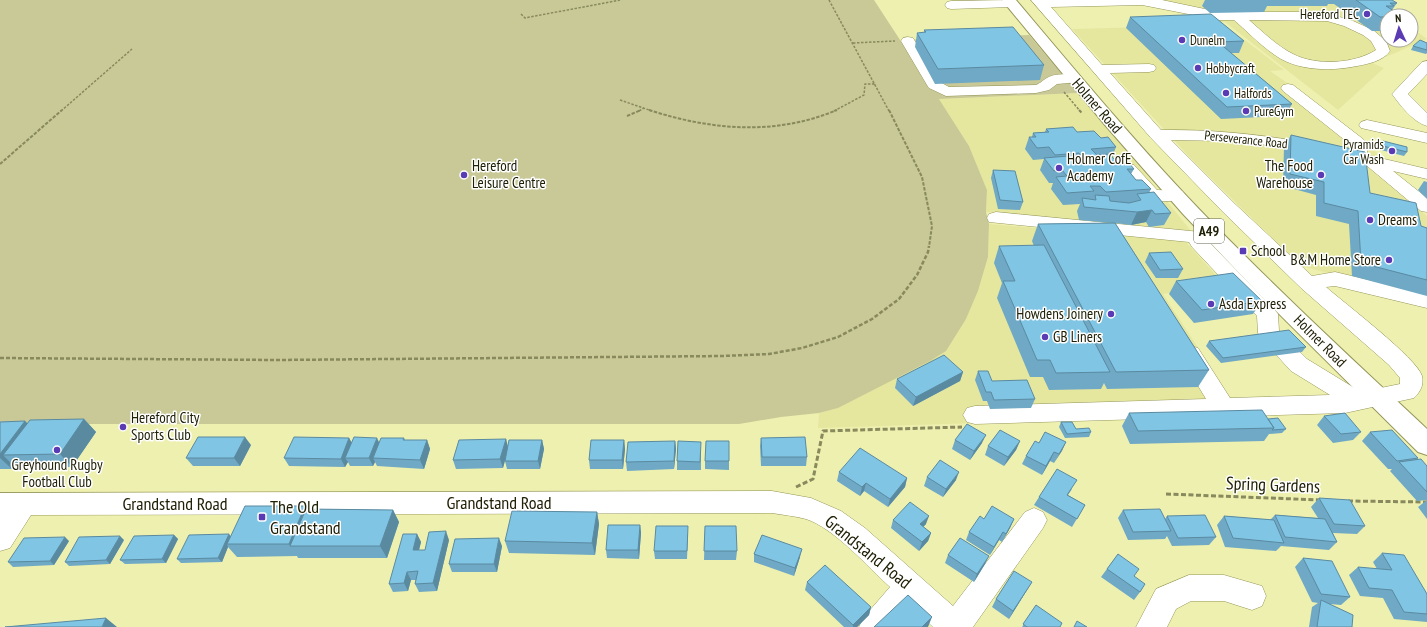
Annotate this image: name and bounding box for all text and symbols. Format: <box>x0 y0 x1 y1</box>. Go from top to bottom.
place label: Hereford TEC <box>1300 6 1359 23</box>
north arrow <box>1379 8 1419 48</box>
marker: Hereford TEC <box>1362 9 1372 19</box>
text: N <box>1395 11 1402 25</box>
place label: Dunelm <box>1190 32 1225 49</box>
marker: Dunelm <box>1177 35 1187 45</box>
place label: Hobbycraft <box>1206 60 1255 77</box>
marker: Hobbycraft <box>1193 63 1203 73</box>
street label: Holmer Road <box>1068 74 1126 137</box>
place label: Halfords <box>1234 85 1272 102</box>
marker: Halfords <box>1221 88 1231 98</box>
place label: PureGym <box>1254 103 1294 120</box>
marker: PureGym <box>1241 106 1251 116</box>
street label: Perseverance Road <box>1204 127 1288 152</box>
place label: Pyramids Car Wash <box>1343 136 1384 168</box>
marker: Pyramids Car Wash <box>1387 146 1397 156</box>
place label: Holmer CofE Academy <box>1067 149 1131 185</box>
place label: Hereford Leisure Centre <box>472 156 546 192</box>
place label: The Food Warehouse <box>1256 156 1313 192</box>
marker: Holmer CofE Academy <box>1054 163 1064 173</box>
marker: Hereford Leisure Centre <box>459 170 469 180</box>
marker: The Food Warehouse <box>1316 170 1326 180</box>
place label: Dreams <box>1378 210 1417 229</box>
marker: Dreams <box>1365 215 1375 225</box>
road number: A49 <box>1194 219 1224 243</box>
place label: School <box>1251 241 1286 260</box>
marker: School <box>1238 246 1248 256</box>
place label: B&M Home Store <box>1290 250 1381 269</box>
marker: B&M Home Store <box>1384 255 1394 265</box>
place label: Asda Express <box>1219 294 1286 313</box>
marker: Asda Express <box>1206 299 1216 309</box>
place label: Howdens Joinery <box>1016 304 1103 323</box>
marker: Howdens Joinery <box>1106 309 1116 319</box>
street label: Holmer Road <box>1290 310 1351 371</box>
place label: GB Liners <box>1053 327 1102 346</box>
marker: GB Liners <box>1040 332 1050 342</box>
place label: Hereford City Sports Club <box>131 408 200 444</box>
marker: Hereford City Sports Club <box>118 422 128 432</box>
marker: Greyhound Rugby Football Club <box>52 445 62 455</box>
place label: Greyhound Rugby Football Club <box>11 455 103 491</box>
street label: Spring Gardens <box>1226 471 1320 498</box>
street label: Grandstand Road <box>446 491 552 514</box>
street label: Grandstand Road <box>122 492 228 515</box>
place label: The Old Grandstand <box>270 495 341 539</box>
street label: Grandstand Road <box>820 510 916 594</box>
marker: The Old Grandstand <box>257 512 267 522</box>

